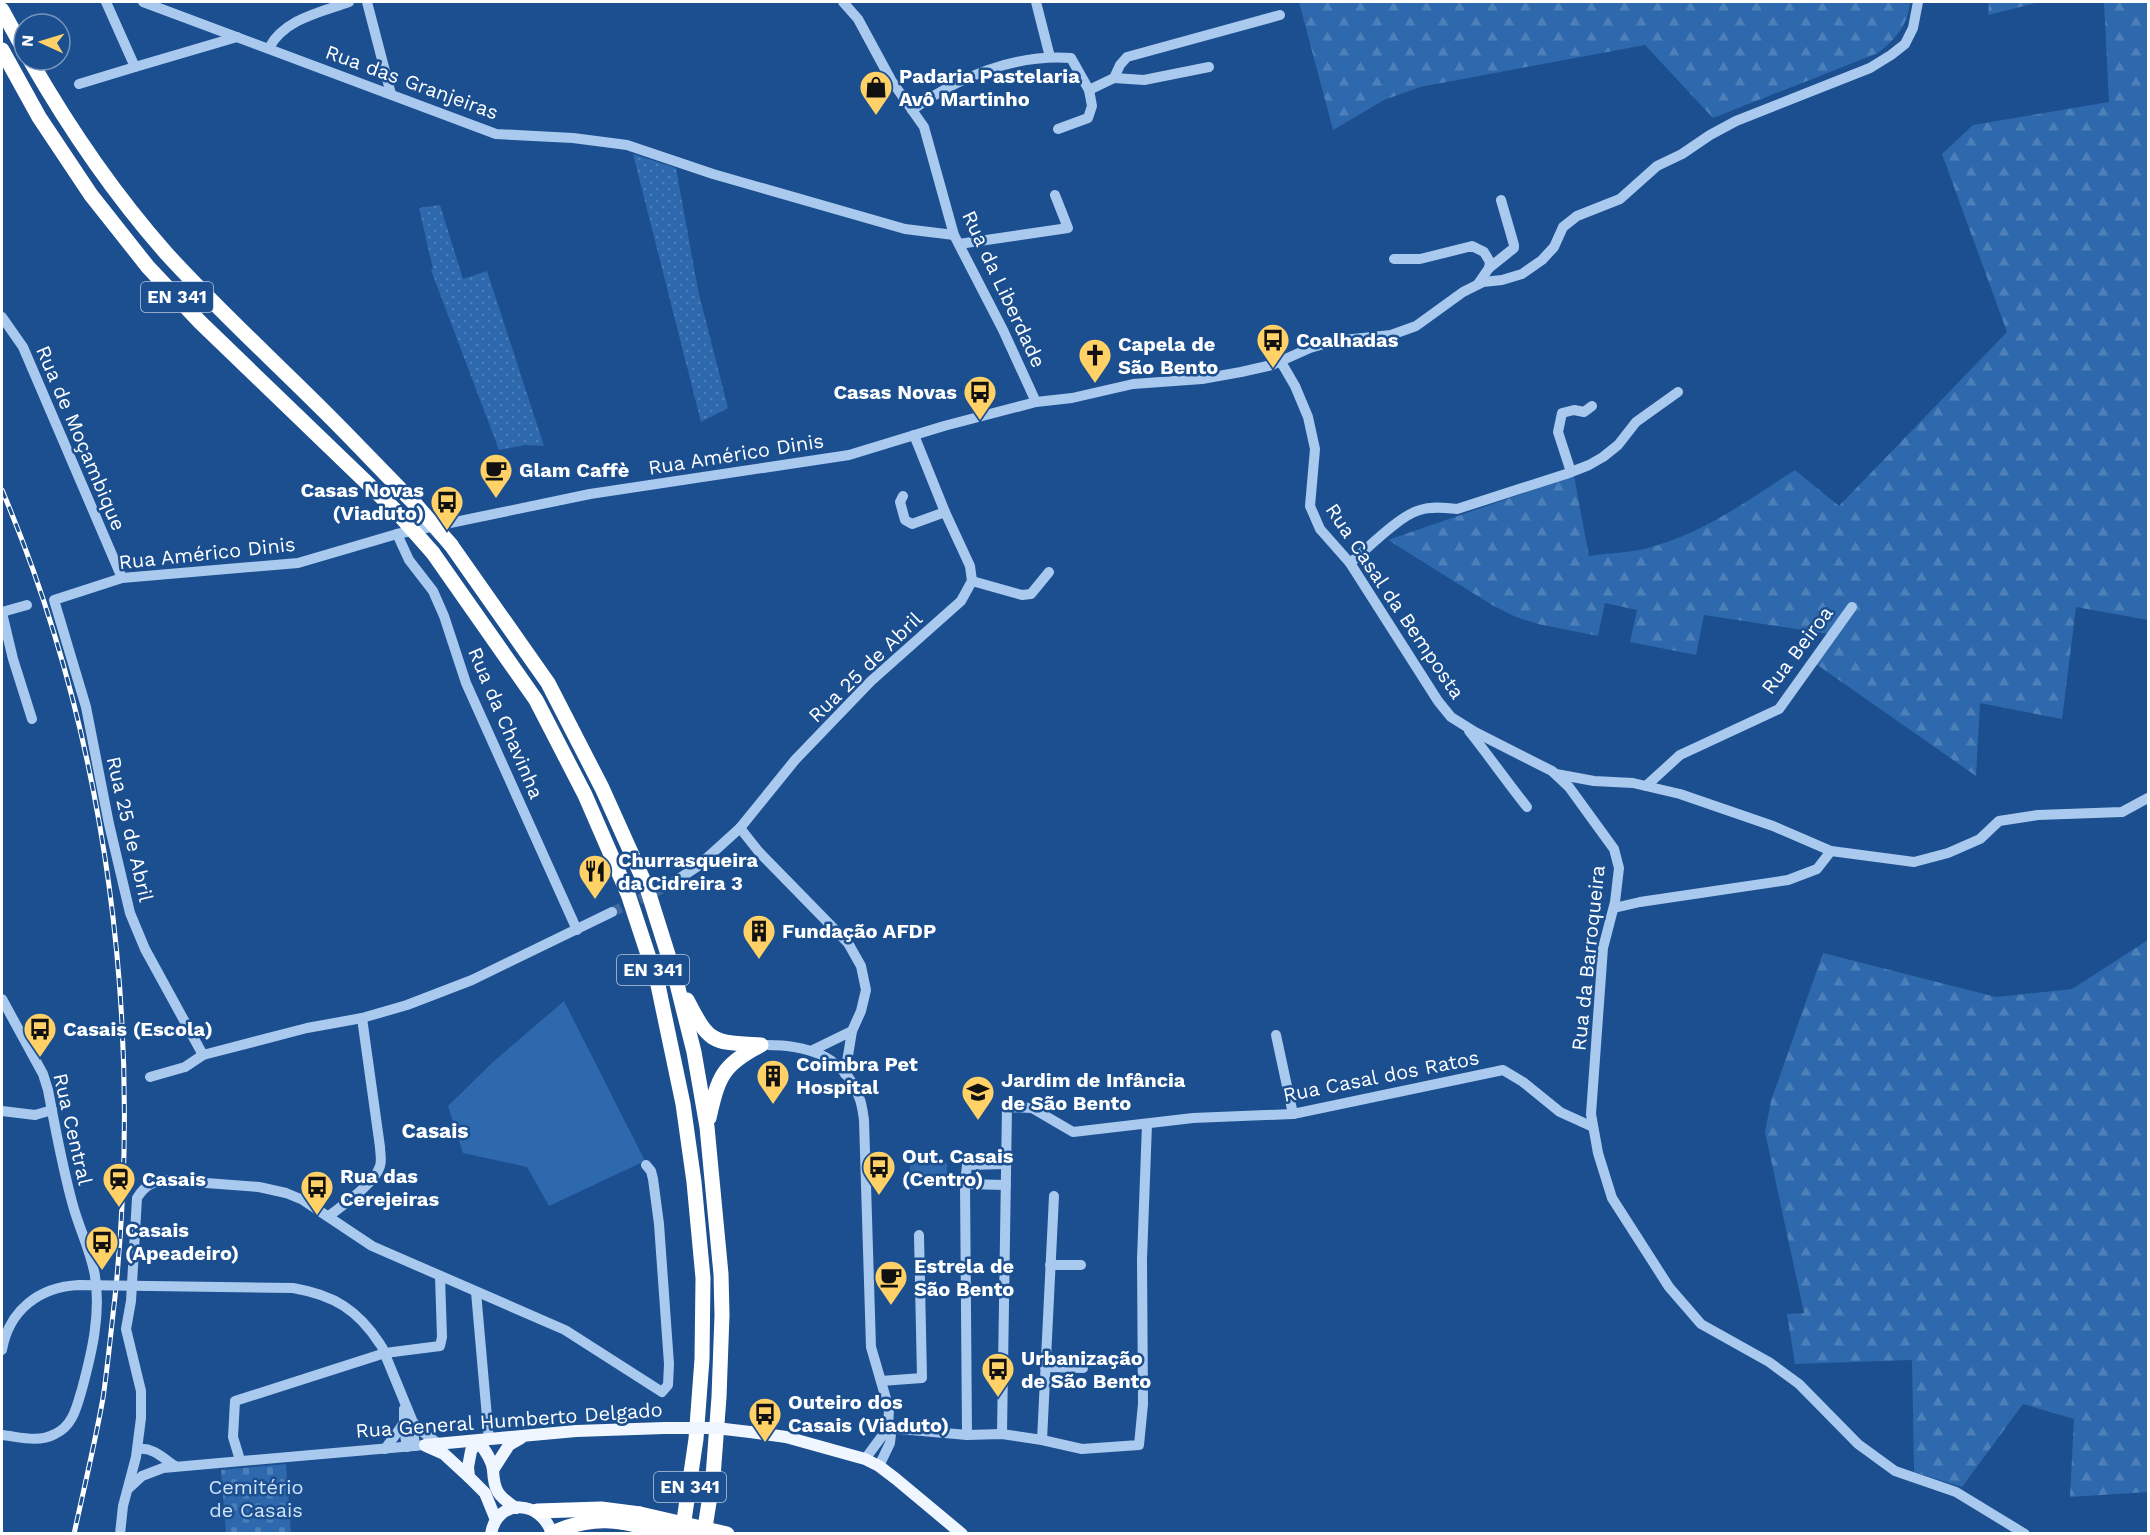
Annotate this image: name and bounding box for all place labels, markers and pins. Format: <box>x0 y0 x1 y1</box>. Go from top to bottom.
place label: Padaria Pastelaria Avô Martinho <box>899 64 1080 111</box>
shop icon: Padaria Pastelaria Avô Martinho <box>858 69 894 116</box>
bus stop icon: Coalhadas <box>1255 322 1291 369</box>
place label: Coalhadas <box>1296 328 1399 352</box>
place label: Capela de São Bento <box>1118 332 1218 379</box>
church icon: Capela de São Bento <box>1077 337 1113 384</box>
bus stop icon: Casas Novas <box>962 374 998 421</box>
place label: Casas Novas <box>833 380 957 404</box>
cafe icon: Glam Caffè <box>478 452 514 499</box>
place label: Glam Caffè <box>519 458 629 482</box>
place label: Casas Novas (Viaduto) <box>300 478 424 525</box>
bus stop icon: Casas Novas (Viaduto) <box>429 484 465 531</box>
place label: Churrasqueira da Cidreira 3 <box>618 848 758 895</box>
restaurant icon: Churrasqueira da Cidreira 3 <box>577 853 613 900</box>
building icon: Fundação AFDP <box>741 913 777 960</box>
place label: Fundação AFDP <box>782 919 936 943</box>
bus stop icon: Casais (Escola) <box>22 1011 58 1058</box>
place label: Casais (Escola) <box>63 1017 213 1041</box>
place label: Coimbra Pet Hospital <box>796 1052 918 1099</box>
building icon: Coimbra Pet Hospital <box>755 1058 791 1105</box>
place label: Jardim de Infância de São Bento <box>1001 1068 1186 1115</box>
school or university icon: Jardim de Infância de São Bento <box>960 1074 996 1121</box>
place label: Out. Casais (Centro) <box>902 1144 1014 1191</box>
bus stop icon: Out. Casais (Centro) <box>861 1149 897 1196</box>
station icon: Casais <box>101 1161 137 1208</box>
place label: Rua das Cerejeiras <box>340 1164 439 1211</box>
place label: Casais <box>142 1167 206 1191</box>
bus stop icon: Rua das Cerejeiras <box>299 1169 335 1216</box>
place label: Casais (Apeadeiro) <box>125 1218 239 1265</box>
bus stop icon: Casais (Apeadeiro) <box>84 1224 120 1271</box>
place label: Estrela de São Bento <box>914 1254 1014 1301</box>
cafe icon: Estrela de São Bento <box>873 1259 909 1306</box>
place label: Urbanização de São Bento <box>1021 1346 1151 1393</box>
bus stop icon: Urbanização de São Bento <box>980 1351 1016 1398</box>
place label: Outeiro dos Casais (Viaduto) <box>788 1390 949 1437</box>
bus stop icon: Outeiro dos Casais (Viaduto) <box>747 1396 783 1443</box>

